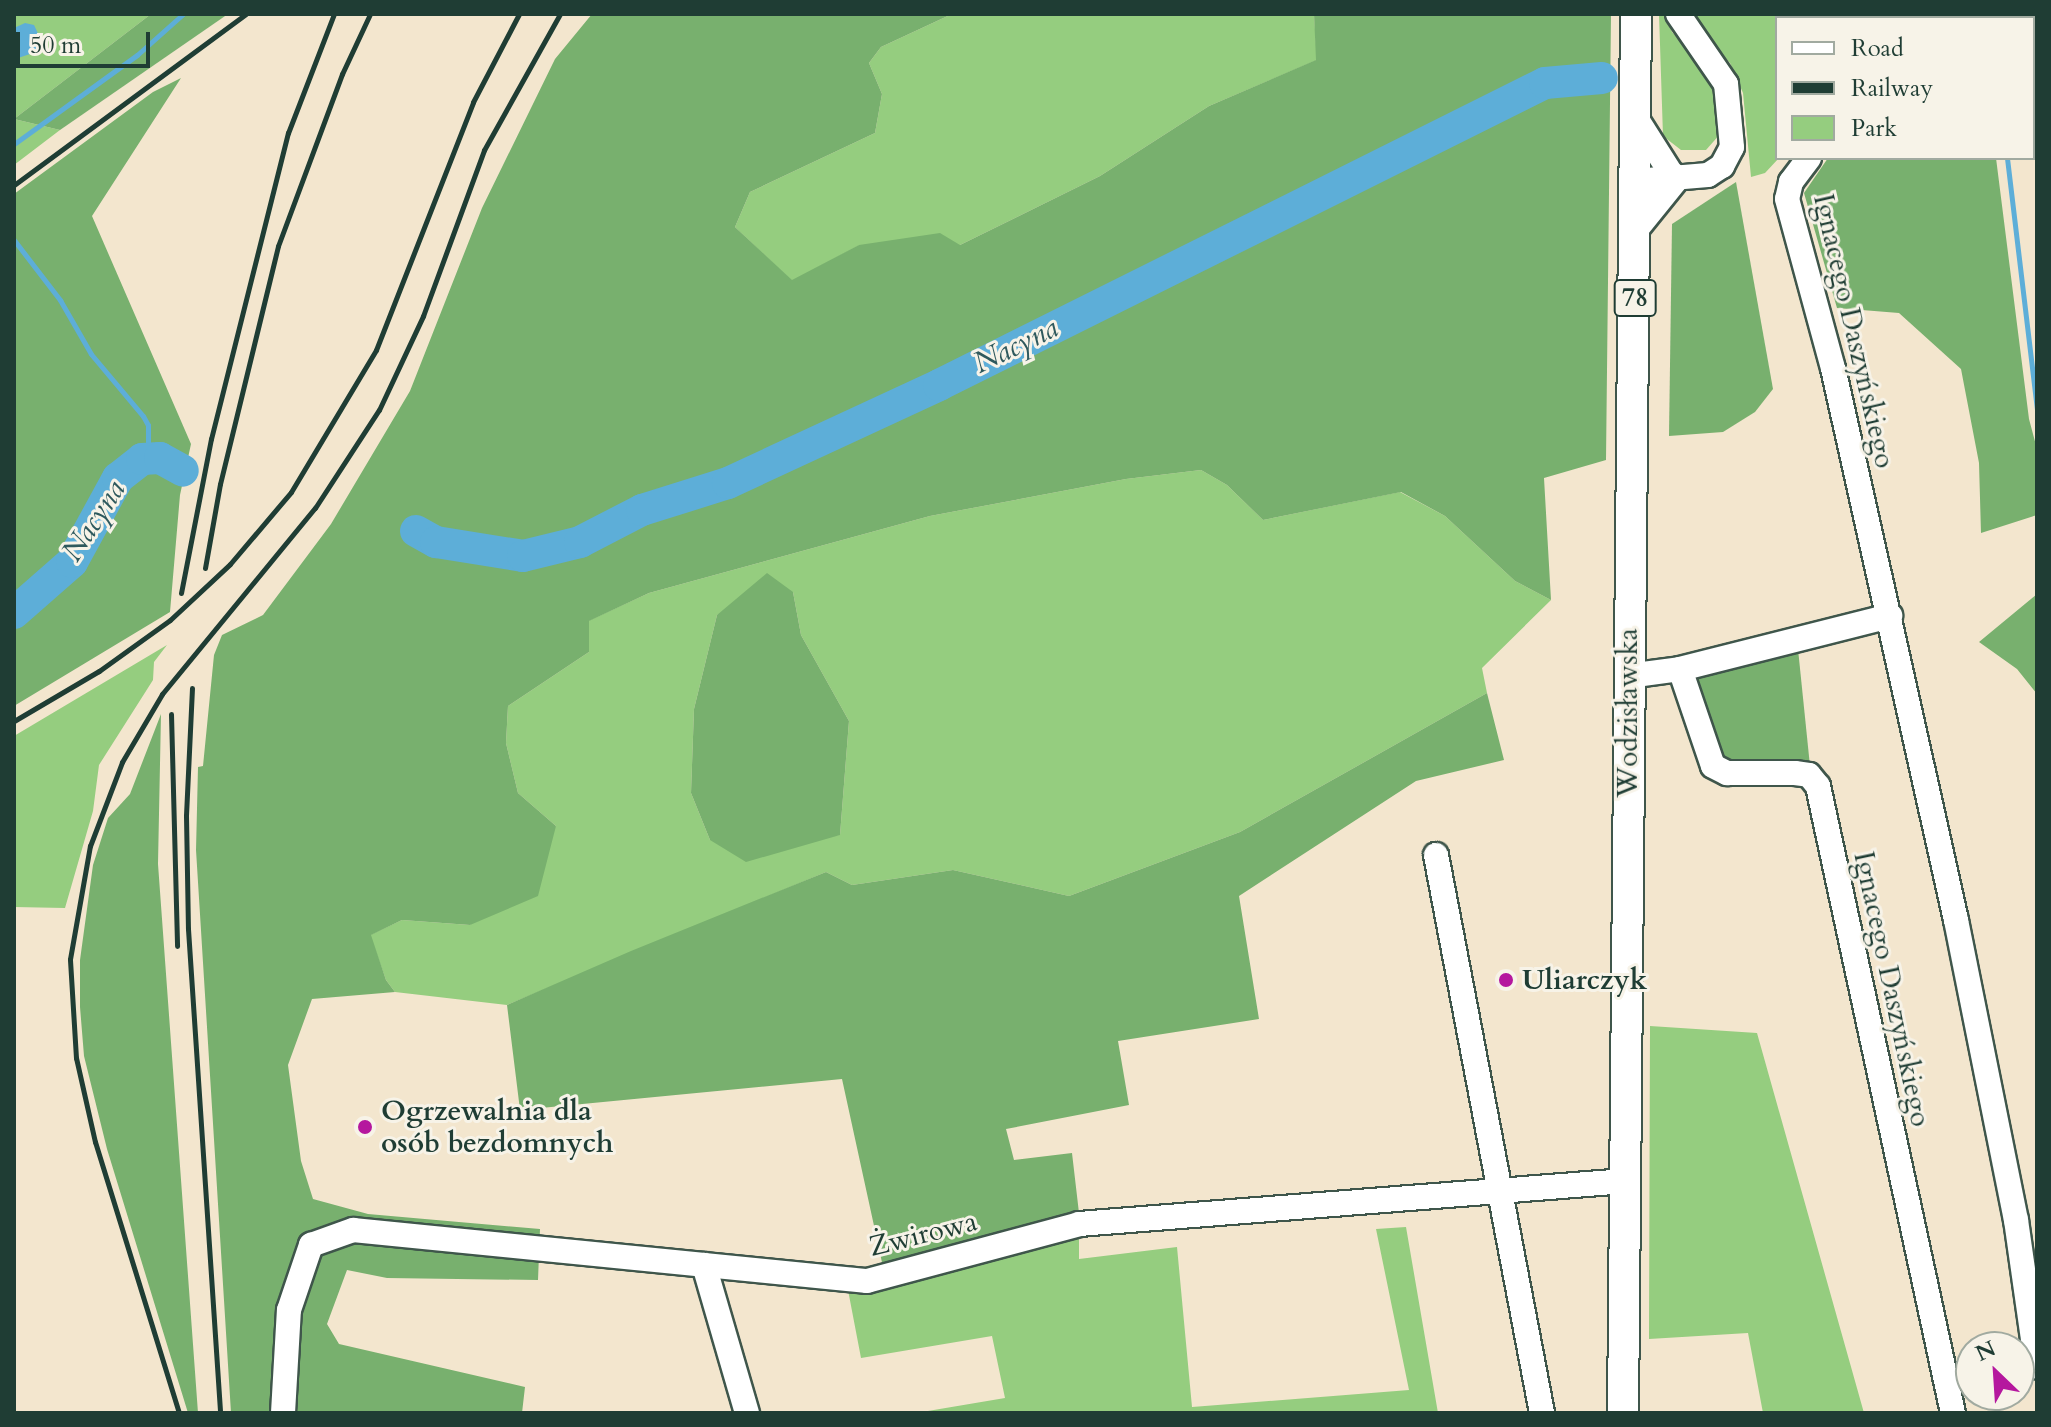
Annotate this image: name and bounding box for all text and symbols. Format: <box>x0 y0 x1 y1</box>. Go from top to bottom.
scale bar <box>20 16 154 66</box>
legend <box>1775 16 2035 160</box>
text: 50 m <box>30 29 81 62</box>
text: Road <box>1851 32 1904 65</box>
text: Railway <box>1851 72 1933 105</box>
text: Park <box>1851 112 1897 145</box>
street label: Ignacego Daszyńskiego <box>1806 191 1902 471</box>
road number: 78 <box>1613 276 1657 320</box>
water label: Nacyna <box>968 310 1064 382</box>
water label: Nacyna <box>54 474 134 568</box>
street label: Wodzisławska <box>1611 628 1645 798</box>
street label: Ignacego Daszyńskiego <box>1846 848 1938 1130</box>
place label: Uliarczyk <box>1522 963 1647 997</box>
marker: Uliarczyk <box>1497 971 1515 989</box>
place label: Ogrzewalnia dla osób bezdomnych <box>381 1094 613 1160</box>
marker: Ogrzewalnia dla osób bezdomnych <box>356 1118 374 1136</box>
street label: Żwirowa <box>865 1204 981 1264</box>
north arrow <box>1955 1331 2035 1411</box>
text: N <box>1971 1333 2001 1369</box>

